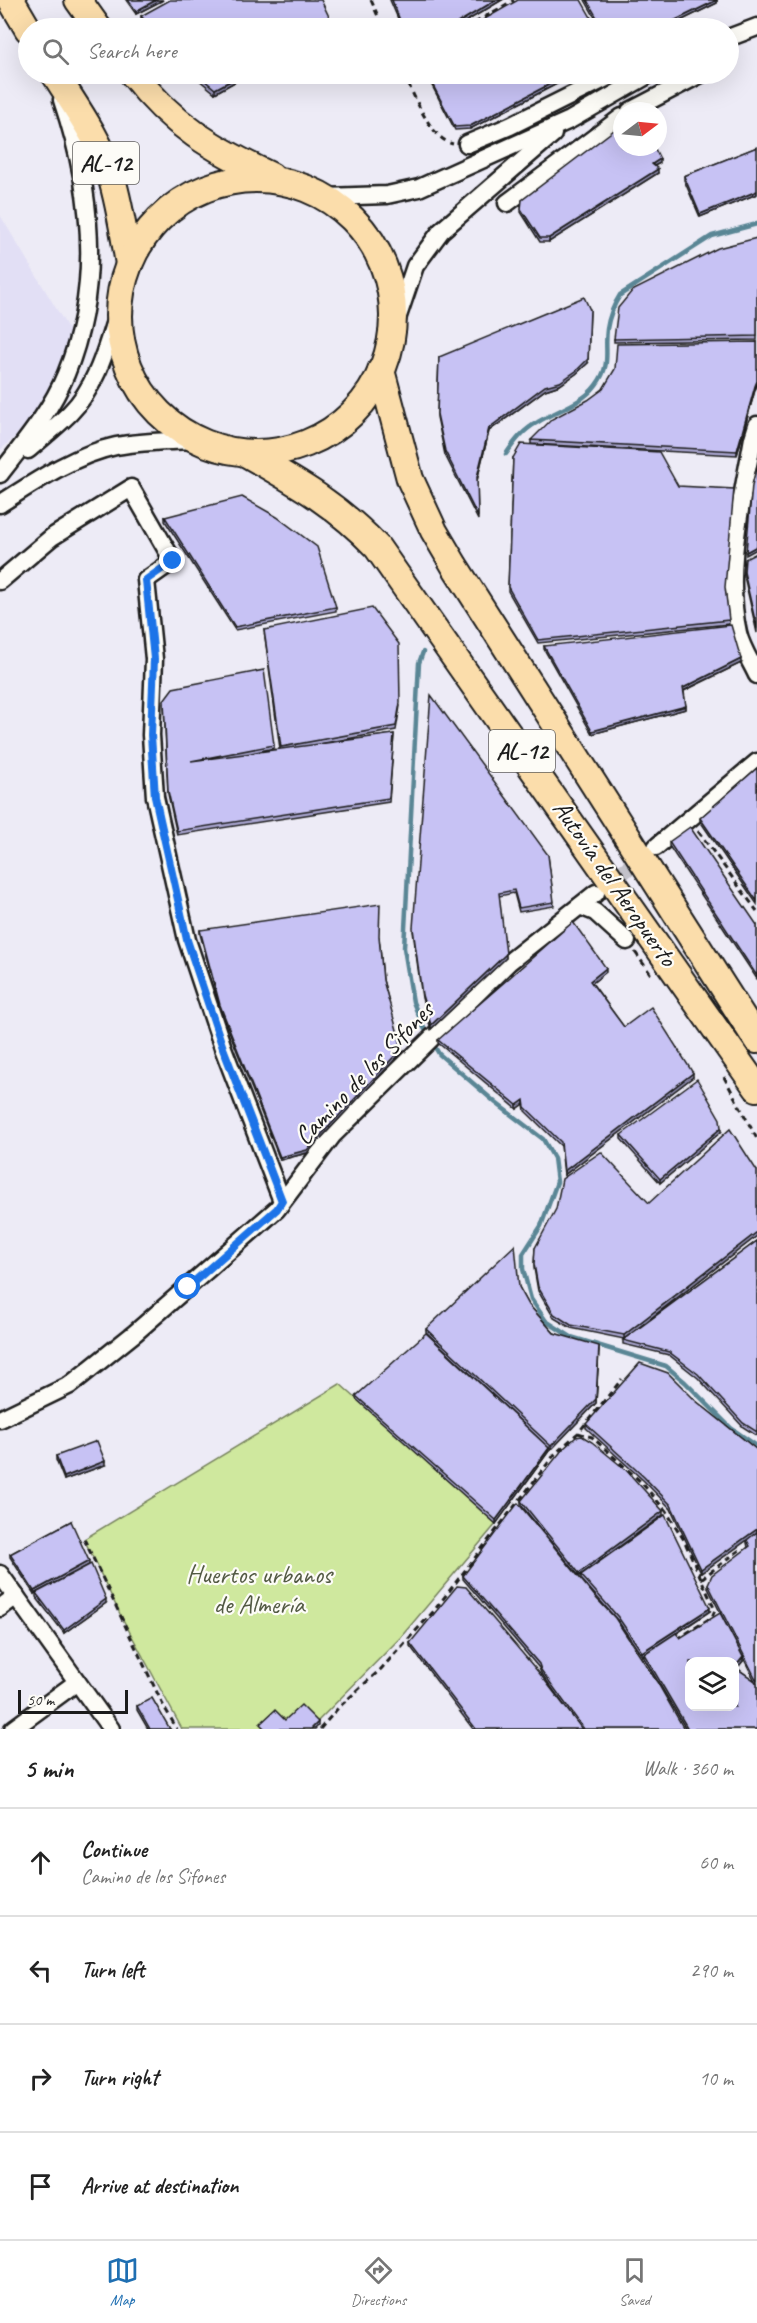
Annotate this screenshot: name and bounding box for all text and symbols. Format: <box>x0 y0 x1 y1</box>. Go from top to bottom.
search box <box>18 18 739 84</box>
icon: search <box>39 35 72 68</box>
text: Search here <box>87 37 177 65</box>
north arrow <box>613 102 667 156</box>
road number: AL-12 <box>73 142 139 184</box>
route end <box>159 547 185 573</box>
road number: AL-12 <box>489 730 555 772</box>
street label: Autovía del Aeropuerto <box>545 793 686 974</box>
street label: Camino de los Sifones <box>287 993 442 1152</box>
route start <box>174 1273 200 1299</box>
park label: Huertos urbanos de Almería <box>186 1558 334 1621</box>
map controls <box>685 1657 739 1711</box>
button: layers <box>685 1657 739 1711</box>
scale bar <box>18 1687 128 1714</box>
text: 50 m <box>27 1690 54 1710</box>
text: 5 min <box>24 1752 73 1785</box>
text: Walk · 360 m <box>643 1756 733 1781</box>
text: Continue <box>81 1836 147 1864</box>
icon: ahead <box>24 1846 57 1879</box>
text: 60 m <box>699 1850 733 1875</box>
text: Camino de los Sifones <box>81 1864 225 1889</box>
icon: left <box>24 1954 57 1987</box>
text: Turn left <box>81 1956 145 1984</box>
text: 290 m <box>690 1958 733 1983</box>
icon: right <box>24 2062 57 2095</box>
text: Turn right <box>81 2064 158 2092</box>
text: 10 m <box>699 2066 733 2091</box>
icon: arrive <box>24 2170 57 2203</box>
text: Arrive at destination <box>81 2172 238 2200</box>
tab: Map <box>106 2254 139 2310</box>
tab: Directions <box>351 2254 406 2310</box>
tab: Saved <box>618 2254 651 2310</box>

